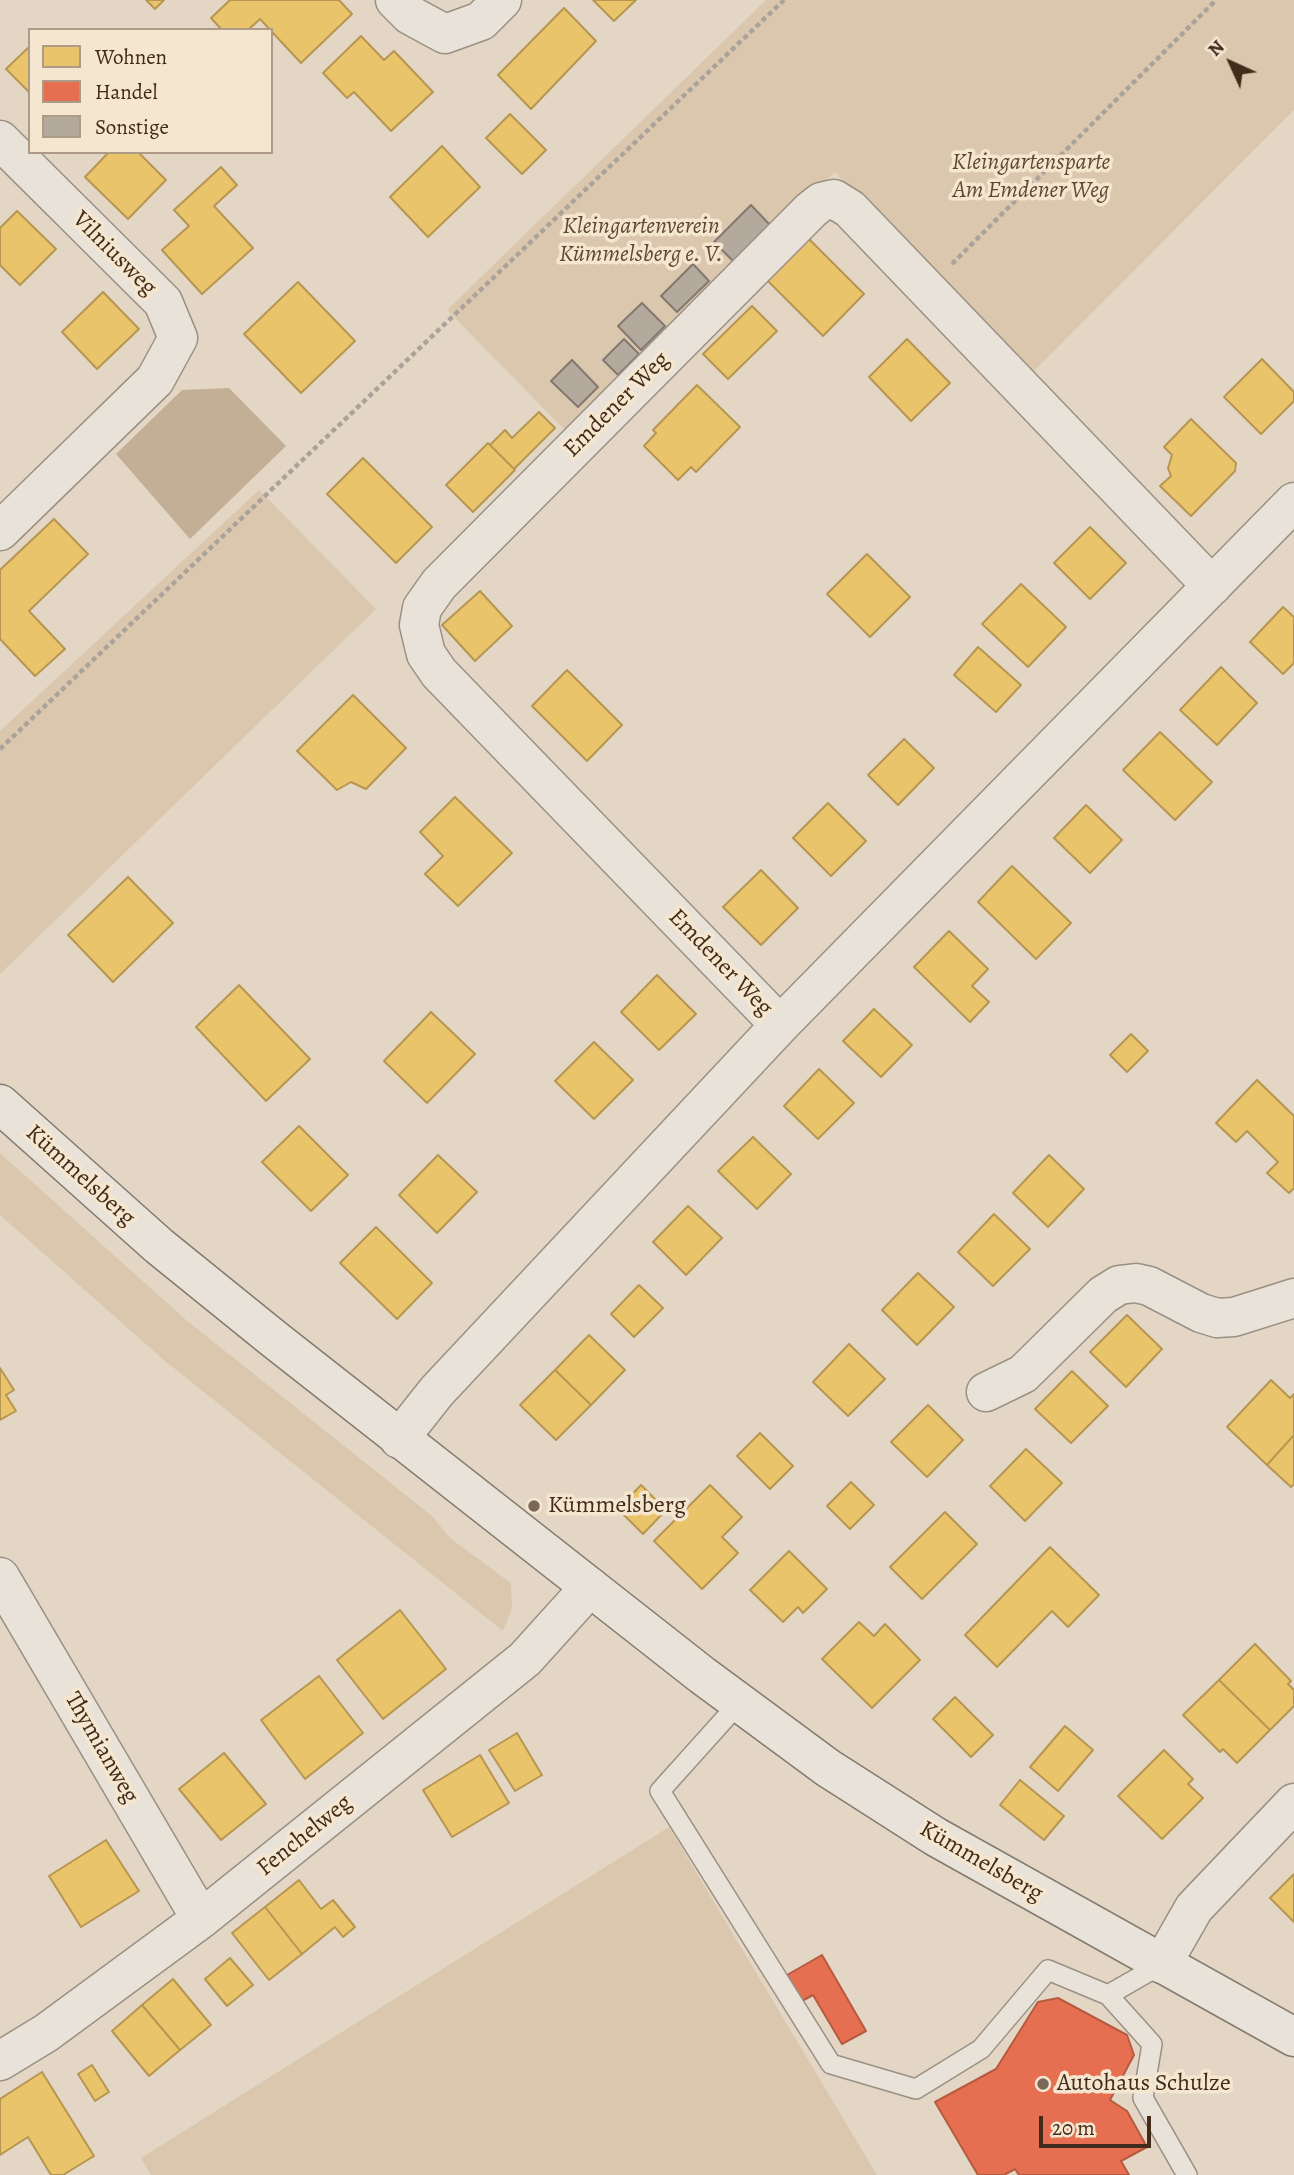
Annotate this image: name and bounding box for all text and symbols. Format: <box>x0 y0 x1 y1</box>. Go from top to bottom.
legend <box>28 28 273 154</box>
north arrow <box>1196 28 1266 98</box>
text: N <box>1202 34 1230 62</box>
text: Wohnen <box>95 43 167 71</box>
text: Handel <box>95 78 158 106</box>
text: Sonstige <box>95 113 169 141</box>
park label: Kleingartensparte Am Emdener Weg <box>952 149 1110 205</box>
street label: Vilniusweg <box>66 206 162 302</box>
park label: Kleingartenverein Kümmelsberg e. V. <box>559 213 723 269</box>
street label: Emdener Weg <box>558 346 676 464</box>
street label: Emdener Weg <box>662 903 778 1023</box>
street label: Kümmelsberg <box>19 1119 141 1233</box>
place label: Kümmelsberg <box>548 1492 686 1520</box>
marker: Kümmelsberg <box>526 1498 542 1514</box>
street label: Thymianweg <box>58 1687 144 1809</box>
street label: Fenchelweg <box>252 1789 358 1883</box>
street label: Kümmelsberg <box>914 1815 1048 1909</box>
place label: Autohaus Schulze <box>1057 2070 1231 2098</box>
marker: Autohaus Schulze <box>1035 2076 1051 2092</box>
scale bar <box>1042 2102 1154 2146</box>
text: 20 m <box>1052 2114 1095 2142</box>

